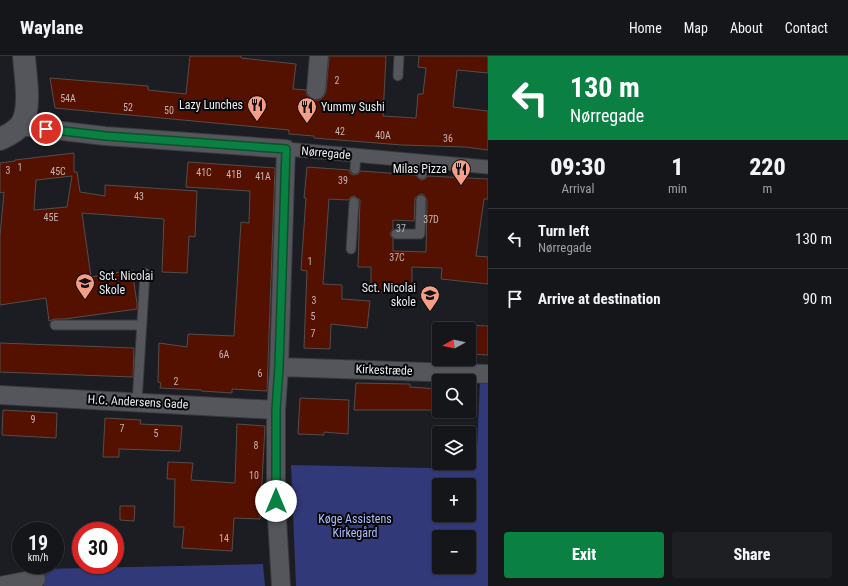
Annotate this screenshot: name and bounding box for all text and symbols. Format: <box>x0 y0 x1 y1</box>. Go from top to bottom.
text: Waylane <box>20 16 83 39</box>
text: Home <box>629 20 662 36</box>
text: Map <box>684 20 708 36</box>
text: About <box>730 20 763 36</box>
text: Contact <box>785 20 828 36</box>
text: 130 m <box>570 71 640 104</box>
icon: left <box>504 72 556 124</box>
house number: 2 <box>335 75 340 86</box>
house number: 54A <box>60 93 76 104</box>
restaurant icon: Lazy Lunches <box>246 94 268 122</box>
restaurant icon: Yummy Sushi <box>296 96 318 124</box>
place label: Lazy Lunches <box>179 98 243 112</box>
place label: Yummy Sushi <box>321 100 385 114</box>
house number: 52 <box>123 102 133 113</box>
house number: 50 <box>164 105 174 116</box>
text: Nørregade <box>570 105 644 126</box>
pin <box>29 112 63 146</box>
icon: arrive <box>35 118 57 140</box>
house number: 42 <box>335 126 345 137</box>
house number: 40A <box>375 130 391 141</box>
house number: 36 <box>443 133 453 144</box>
street label: Nørregade <box>301 144 352 162</box>
text: 09:30 <box>550 153 606 181</box>
text: 1 <box>671 153 684 181</box>
text: 220 <box>749 153 786 181</box>
restaurant icon: Milas Pizza <box>450 158 472 186</box>
house number: 1 <box>18 162 22 173</box>
place label: Milas Pizza <box>393 162 447 176</box>
house number: 3 <box>6 165 11 176</box>
house number: 45C <box>50 166 66 177</box>
house number: 41C <box>196 167 212 178</box>
house number: 41B <box>226 169 242 180</box>
house number: 41A <box>255 171 271 182</box>
house number: 39 <box>338 175 348 186</box>
text: Arrival <box>561 181 595 196</box>
text: min <box>668 181 687 196</box>
text: m <box>763 181 772 196</box>
house number: 43 <box>134 191 144 202</box>
house number: 45E <box>44 212 58 223</box>
house number: 37D <box>423 214 439 225</box>
text: Turn left <box>538 222 589 240</box>
house number: 37 <box>396 223 406 234</box>
icon: left <box>504 228 526 250</box>
text: 130 m <box>795 230 832 248</box>
text: Nørregade <box>538 240 592 255</box>
house number: 37C <box>389 252 405 263</box>
house number: 1 <box>308 256 312 267</box>
place label: Sct. Nicolai Skole <box>99 269 153 297</box>
school or university icon: Sct. Nicolai Skole <box>74 272 96 300</box>
place label: Sct. Nicolai skole <box>362 281 416 309</box>
school or university icon: Sct. Nicolai skole <box>419 284 441 312</box>
icon: arrive <box>504 288 526 310</box>
text: Arrive at destination <box>538 290 661 308</box>
text: 90 m <box>802 290 832 308</box>
house number: 3 <box>312 295 317 306</box>
house number: 5 <box>311 311 316 322</box>
north arrow <box>432 322 476 366</box>
map controls <box>432 322 476 574</box>
house number: 7 <box>311 328 316 339</box>
house number: 6A <box>219 349 230 360</box>
street label: Kirkestræde <box>355 362 413 378</box>
house number: 6 <box>258 368 263 379</box>
button: search <box>432 374 476 418</box>
house number: 2 <box>174 376 179 387</box>
street label: H.C. Andersens Gade <box>87 392 189 412</box>
house number: 9 <box>31 414 36 425</box>
house number: 7 <box>120 423 125 434</box>
button: layers <box>432 426 476 470</box>
house number: 5 <box>154 428 159 439</box>
house number: 8 <box>254 440 259 451</box>
house number: 10 <box>249 470 259 481</box>
button: + <box>432 478 476 522</box>
position arrow <box>255 480 297 522</box>
park label: Køge Assistens Kirkegård <box>318 512 392 540</box>
speed limit sign: 30 <box>72 522 124 574</box>
button: − <box>432 530 476 574</box>
text: 19 <box>28 531 48 555</box>
button: Exit <box>504 532 664 578</box>
button: Share <box>672 532 832 578</box>
house number: 14 <box>219 533 229 544</box>
text: km/h <box>28 552 48 563</box>

